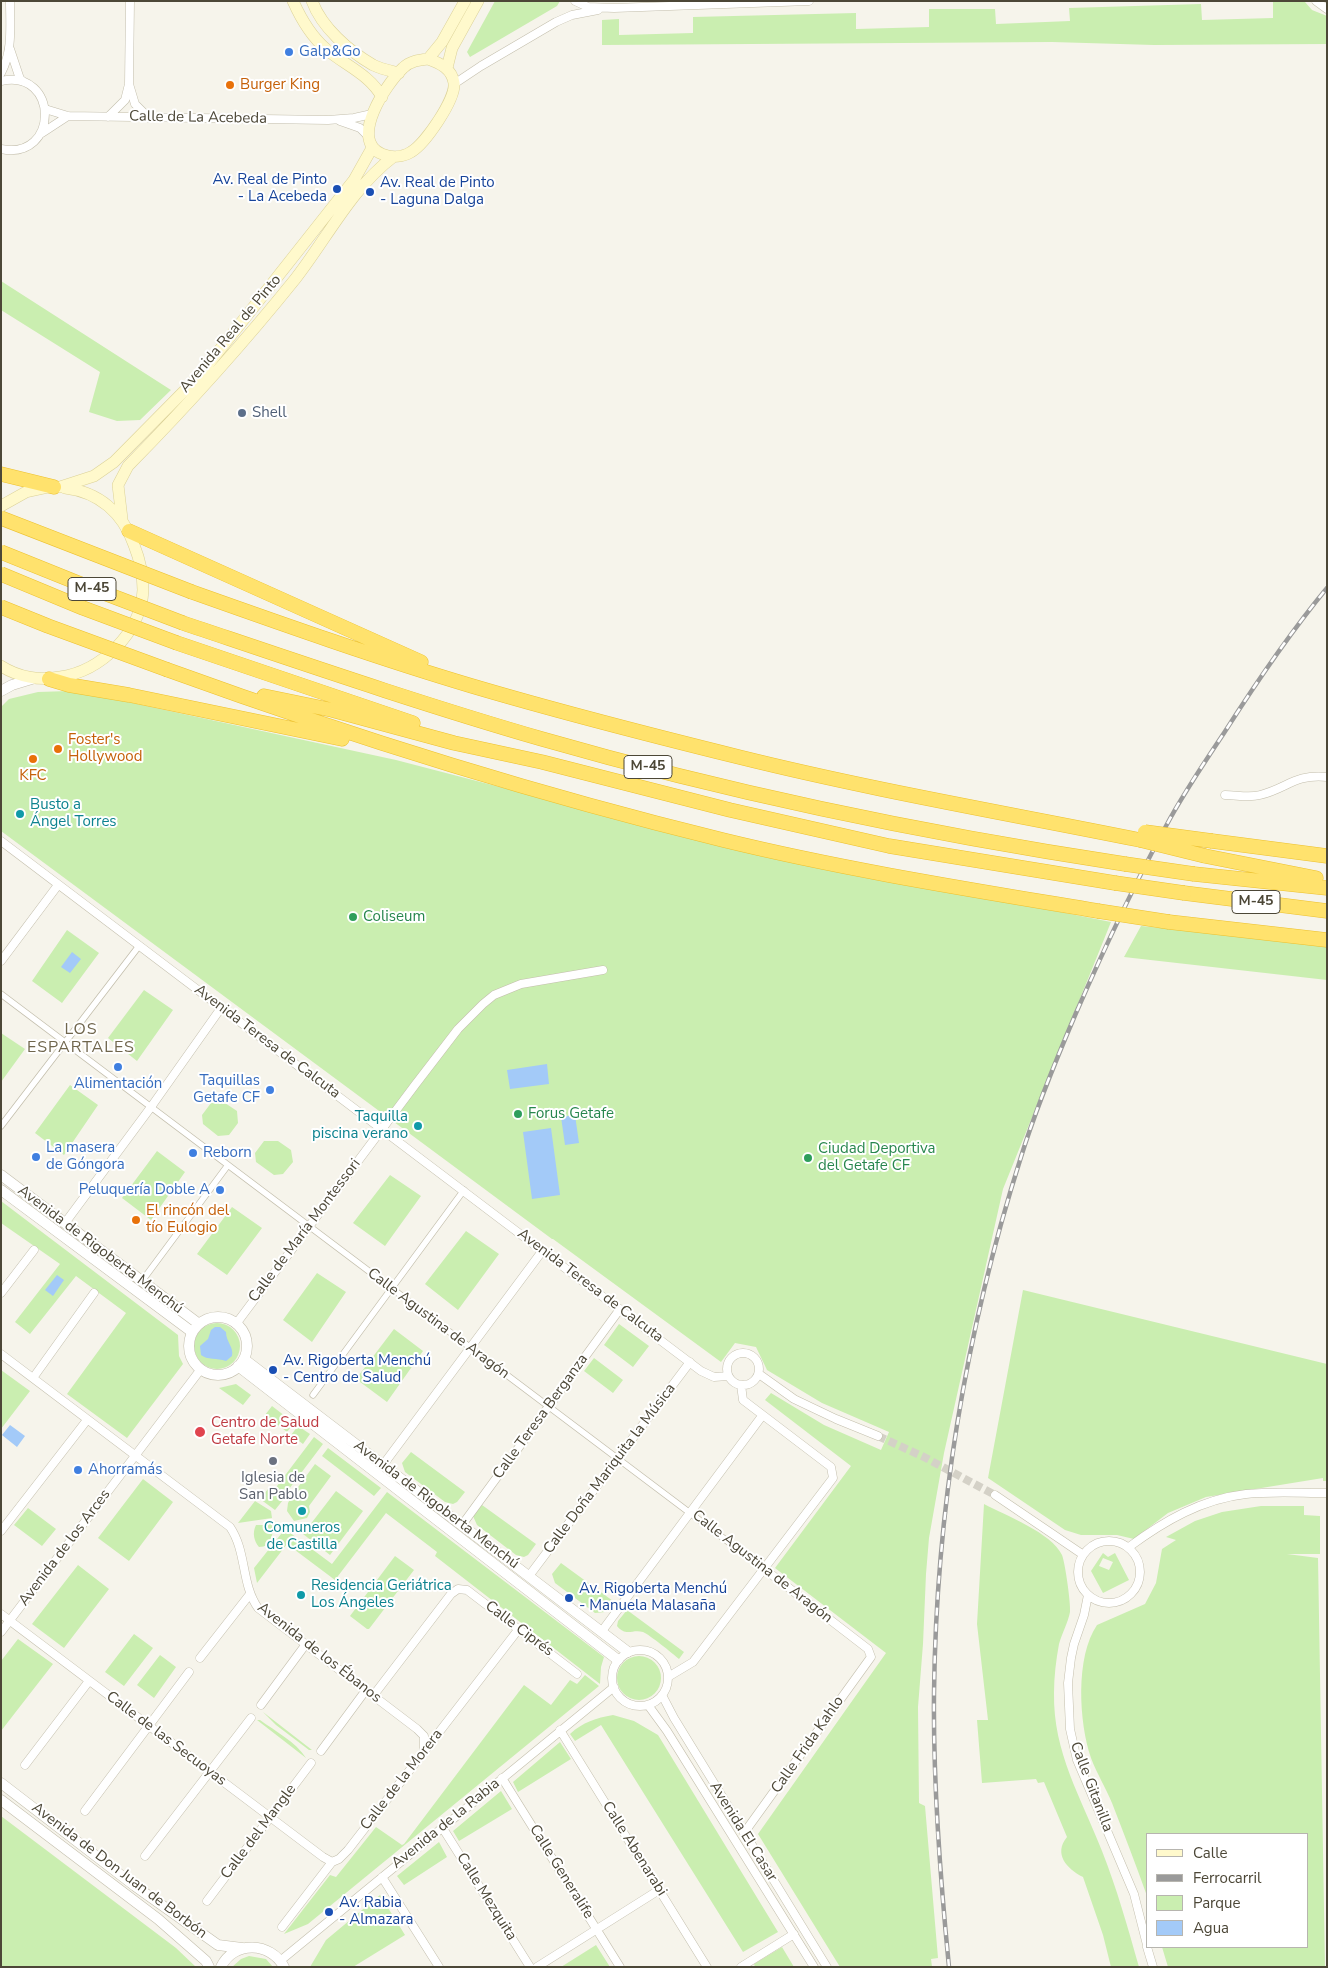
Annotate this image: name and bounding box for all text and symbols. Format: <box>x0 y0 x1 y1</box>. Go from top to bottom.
place label: Galp&Go <box>299 43 361 61</box>
marker: Galp&Go <box>283 46 295 58</box>
place label: Burger King <box>240 76 320 94</box>
marker: Burger King <box>224 79 236 91</box>
street label: Calle de La Acebeda <box>129 108 267 128</box>
place label: Av. Real de Pinto - La Acebeda <box>213 171 327 206</box>
place label: Av. Real de Pinto - Laguna Dalga <box>380 174 494 209</box>
marker: Av. Real de Pinto - La Acebeda <box>331 183 343 195</box>
marker: Av. Real de Pinto - Laguna Dalga <box>364 186 376 198</box>
street label: Avenida Real de Pinto <box>176 271 286 397</box>
place label: Shell <box>252 404 287 422</box>
marker: Shell <box>236 407 248 419</box>
road number: M-45 <box>68 578 116 600</box>
place label: Foster's Hollywood <box>68 731 142 766</box>
marker: Foster's Hollywood <box>52 743 64 755</box>
marker: KFC <box>27 753 39 765</box>
road number: M-45 <box>624 756 672 779</box>
place label: KFC <box>19 767 47 785</box>
place label: Busto a Ángel Torres <box>30 796 117 831</box>
marker: Busto a Ángel Torres <box>14 808 26 820</box>
road number: M-45 <box>1232 890 1280 914</box>
place label: Coliseum <box>363 908 425 926</box>
marker: Coliseum <box>347 911 359 923</box>
street label: Avenida Teresa de Calcuta <box>190 981 344 1103</box>
district label: LOS ESPARTALES <box>26 1020 136 1058</box>
marker: Alimentación <box>112 1061 124 1073</box>
place label: Taquillas Getafe CF <box>193 1072 260 1107</box>
place label: Alimentación <box>74 1075 162 1093</box>
marker: Taquillas Getafe CF <box>264 1084 276 1096</box>
place label: Forus Getafe <box>528 1105 614 1123</box>
place label: Taquilla piscina verano <box>312 1108 408 1143</box>
marker: Forus Getafe <box>512 1108 524 1120</box>
marker: Taquilla piscina verano <box>412 1120 424 1132</box>
place label: La masera de Góngora <box>46 1139 125 1174</box>
place label: Ciudad Deportiva del Getafe CF <box>818 1140 936 1175</box>
place label: Reborn <box>203 1144 252 1162</box>
marker: Reborn <box>187 1147 199 1159</box>
marker: La masera de Góngora <box>30 1151 42 1163</box>
marker: Ciudad Deportiva del Getafe CF <box>802 1152 814 1164</box>
street label: Calle de María Montessori <box>245 1156 365 1306</box>
place label: Peluquería Doble A <box>79 1181 210 1199</box>
street label: Avenida de Rigoberta Menchú <box>14 1182 186 1318</box>
marker: Peluquería Doble A <box>214 1184 226 1196</box>
place label: El rincón del tío Eulogio <box>146 1202 229 1237</box>
marker: El rincón del tío Eulogio <box>130 1214 142 1226</box>
street label: Avenida Teresa de Calcuta <box>513 1225 667 1347</box>
street label: Calle Agustina de Aragón <box>363 1265 513 1383</box>
street label: Calle Teresa Berganza <box>490 1351 592 1483</box>
place label: Av. Rigoberta Menchú - Centro de Salud <box>283 1352 431 1387</box>
marker: Av. Rigoberta Menchú - Centro de Salud <box>267 1364 279 1376</box>
street label: Calle Doña Mariquita la Música <box>540 1380 680 1558</box>
place label: Centro de Salud Getafe Norte <box>211 1414 319 1449</box>
marker: Centro de Salud Getafe Norte <box>193 1425 207 1439</box>
street label: Avenida de Rigoberta Menchú <box>350 1437 522 1573</box>
marker: Iglesia de San Pablo <box>267 1455 279 1467</box>
place label: Ahorramás <box>88 1461 162 1479</box>
marker: Ahorramás <box>72 1464 84 1476</box>
place label: Iglesia de San Pablo <box>239 1469 307 1504</box>
street label: Avenida de los Arces <box>15 1486 115 1610</box>
marker: Comuneros de Castilla <box>296 1505 308 1517</box>
street label: Calle Agustina de Aragón <box>688 1507 836 1627</box>
place label: Comuneros de Castilla <box>264 1519 340 1554</box>
place label: Residencia Geriátrica Los Ángeles <box>311 1577 452 1612</box>
place label: Av. Rigoberta Menchú - Manuela Malasaña <box>579 1580 727 1615</box>
marker: Residencia Geriátrica Los Ángeles <box>295 1589 307 1601</box>
marker: Av. Rigoberta Menchú - Manuela Malasaña <box>563 1592 575 1604</box>
street label: Calle Ciprés <box>481 1597 557 1661</box>
street label: Avenida de los Ébanos <box>253 1599 385 1707</box>
street label: Calle de las Secuoyas <box>102 1688 230 1790</box>
street label: Calle Frida Kahlo <box>768 1693 848 1797</box>
street label: Calle de la Morera <box>357 1726 447 1834</box>
street label: Calle Gitanilla <box>1066 1740 1116 1834</box>
street label: Avenida de la Rabia <box>388 1775 504 1873</box>
street label: Avenida El Casar <box>705 1779 781 1885</box>
street label: Calle del Mangle <box>218 1781 300 1883</box>
street label: Calle Abenarabi <box>598 1798 670 1900</box>
street label: Avenida de Don Juan de Borbón <box>28 1799 210 1943</box>
street label: Calle Generalife <box>525 1822 597 1922</box>
legend <box>1146 1833 1308 1948</box>
text: Calle <box>1193 1843 1228 1863</box>
street label: Calle Mezquita <box>452 1850 520 1944</box>
text: Ferrocarril <box>1193 1868 1261 1888</box>
text: Parque <box>1193 1893 1241 1913</box>
place label: Av. Rabia - Almazara <box>339 1894 413 1929</box>
marker: Av. Rabia - Almazara <box>323 1906 335 1918</box>
text: Agua <box>1193 1918 1229 1938</box>

